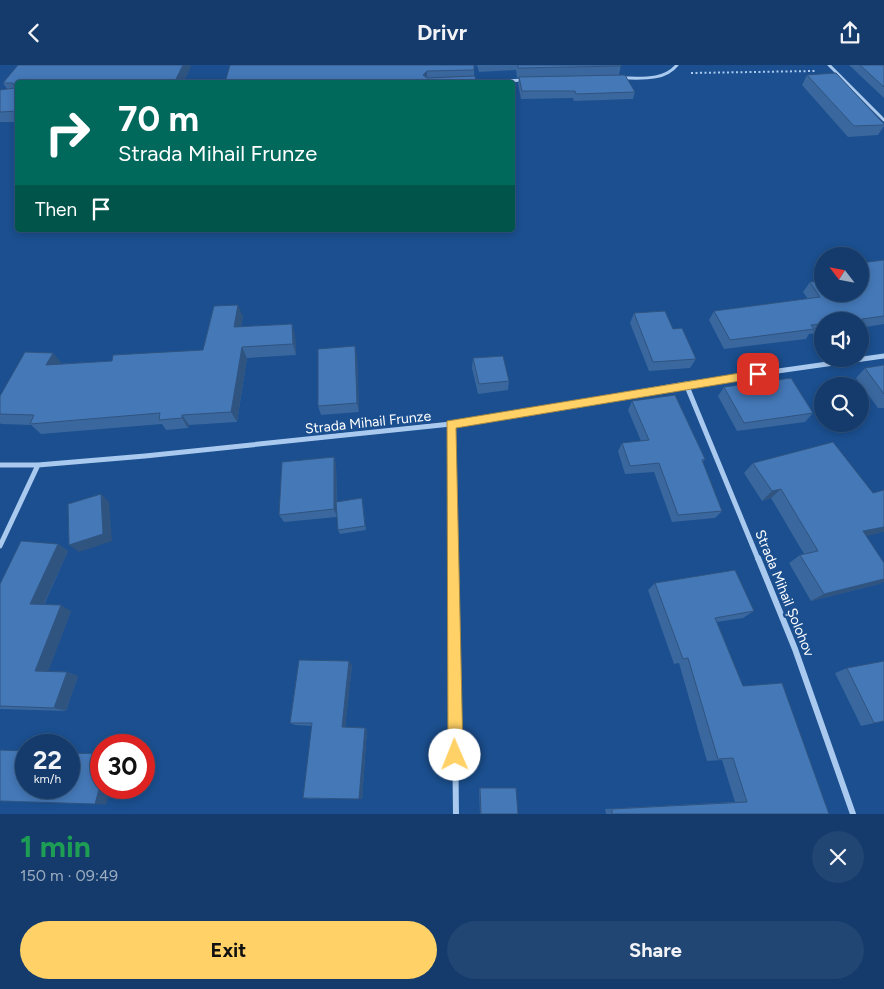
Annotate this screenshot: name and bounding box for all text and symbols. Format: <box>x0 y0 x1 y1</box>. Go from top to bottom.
icon: back <box>20 19 48 47</box>
text: Drivr <box>417 19 467 46</box>
icon: share <box>836 19 864 47</box>
text: 70 m <box>118 98 199 140</box>
icon: right <box>35 100 100 165</box>
text: Strada Mihail Frunze <box>118 140 317 167</box>
icon: arrive <box>87 195 115 223</box>
text: Then <box>35 198 77 221</box>
north arrow <box>814 247 869 303</box>
map controls <box>814 247 869 432</box>
button: sound <box>814 312 869 367</box>
pin <box>737 353 779 395</box>
icon: arrive <box>744 360 772 388</box>
button: search <box>814 377 869 432</box>
street label: Strada Mihail Frunze <box>304 407 432 438</box>
street label: Strada Mihail Șolohov <box>751 527 818 660</box>
position arrow <box>428 728 480 780</box>
speed limit sign: 30 <box>90 734 155 799</box>
text: 22 <box>33 745 62 775</box>
text: km/h <box>34 772 61 786</box>
text: 1 min <box>20 828 91 865</box>
button: close <box>812 831 864 883</box>
text: 150 m · 09:49 <box>20 866 118 885</box>
button: Exit <box>20 921 437 979</box>
button: Share <box>447 921 864 979</box>

